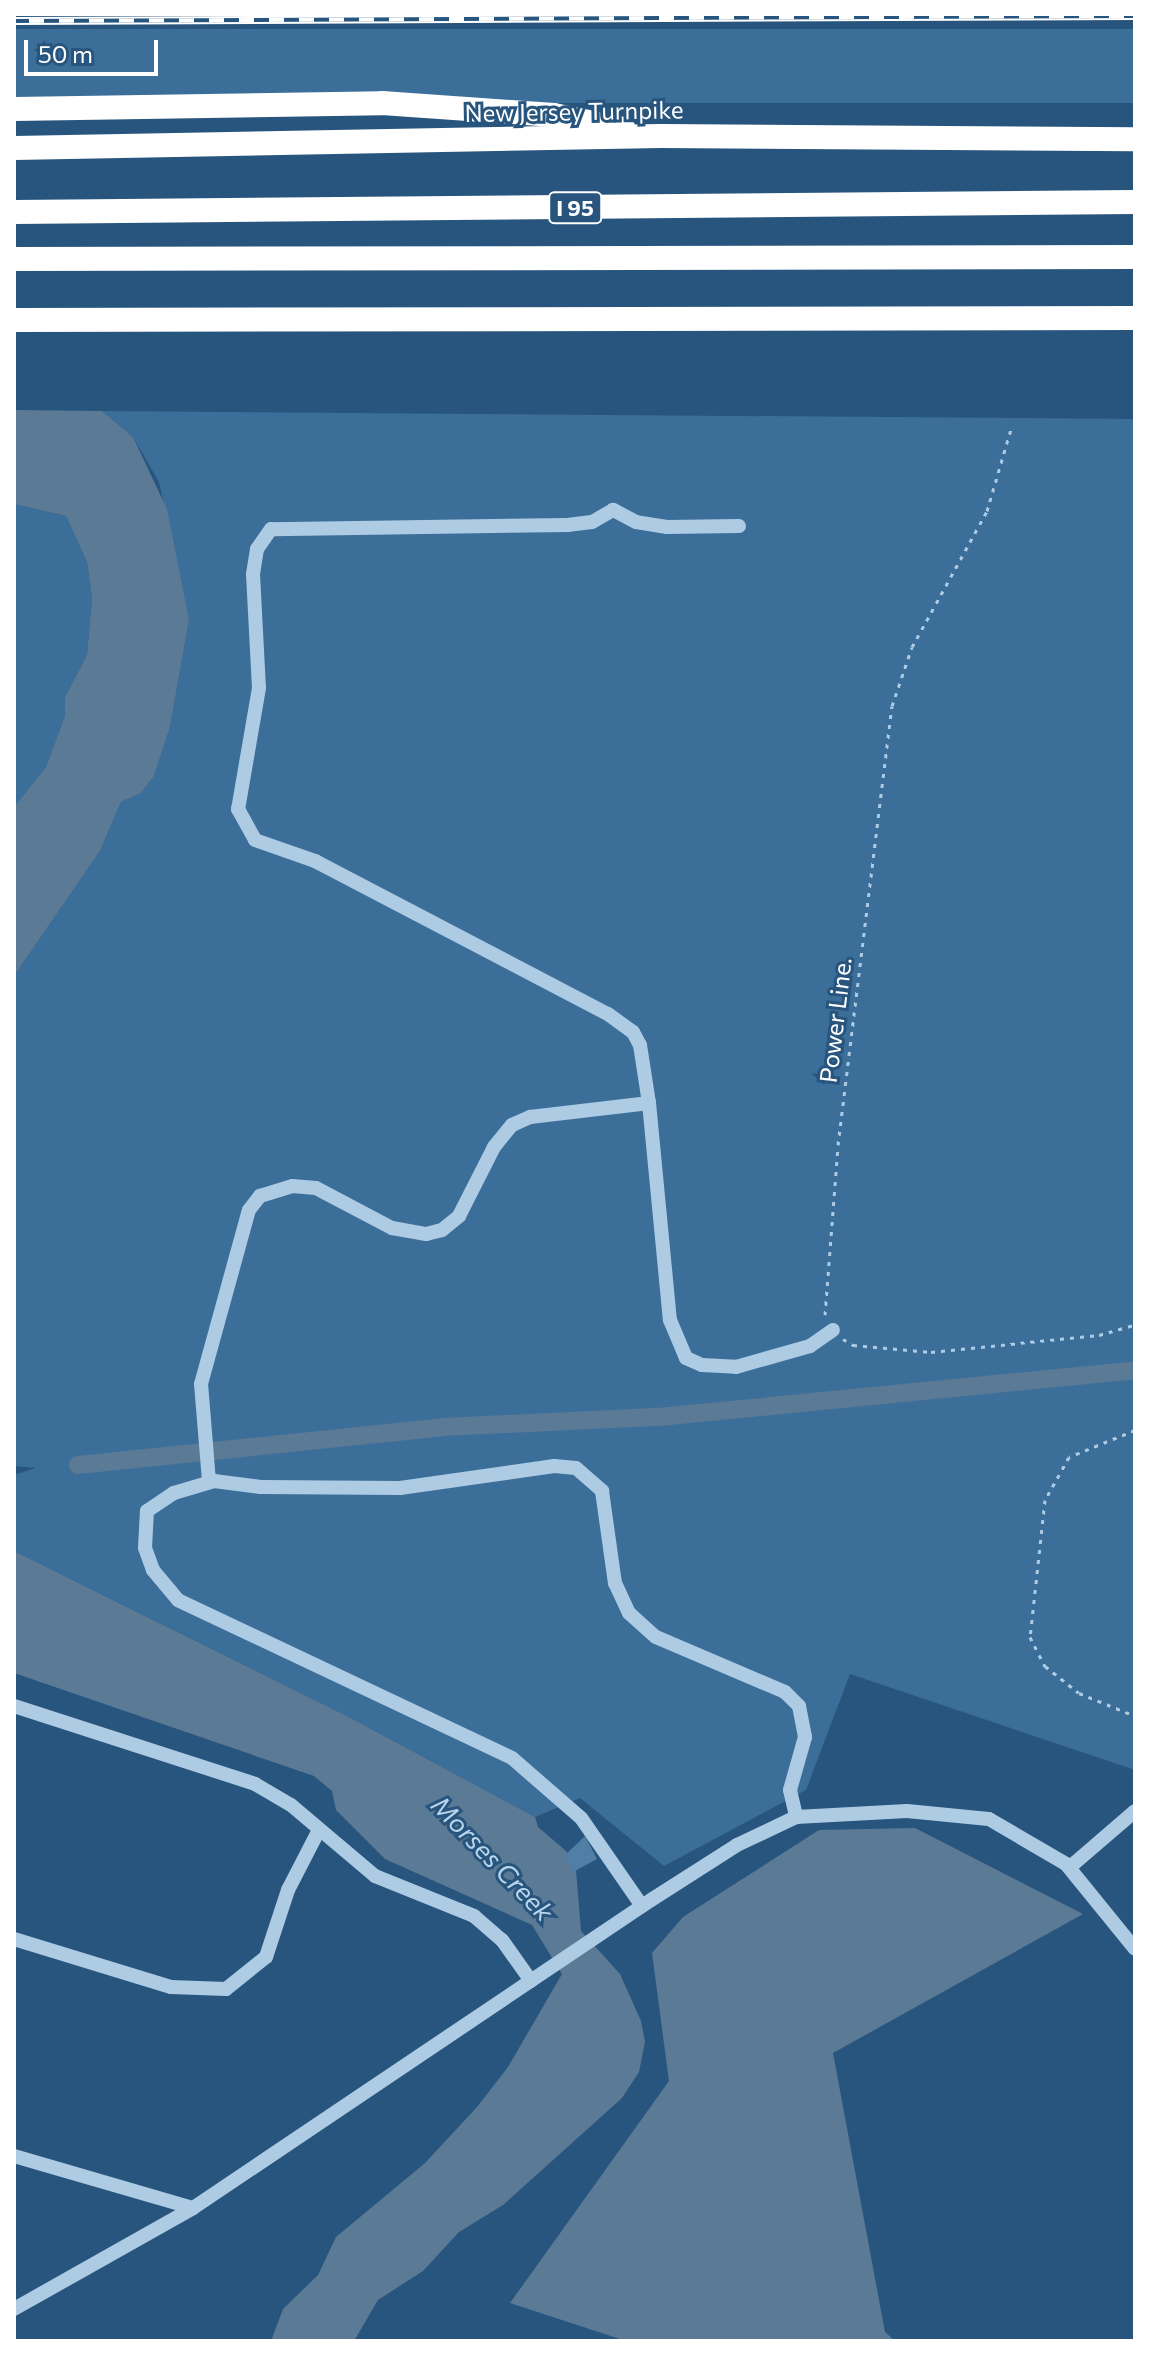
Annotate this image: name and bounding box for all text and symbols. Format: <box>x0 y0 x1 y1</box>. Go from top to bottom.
scale bar <box>28 24 162 74</box>
text: 50 m <box>38 39 93 68</box>
street label: New Jersey Turnpike <box>464 95 684 127</box>
road number: I 95 <box>547 190 603 226</box>
street label: Power Line. <box>813 956 857 1084</box>
water label: Morses Creek <box>426 1789 560 1927</box>

